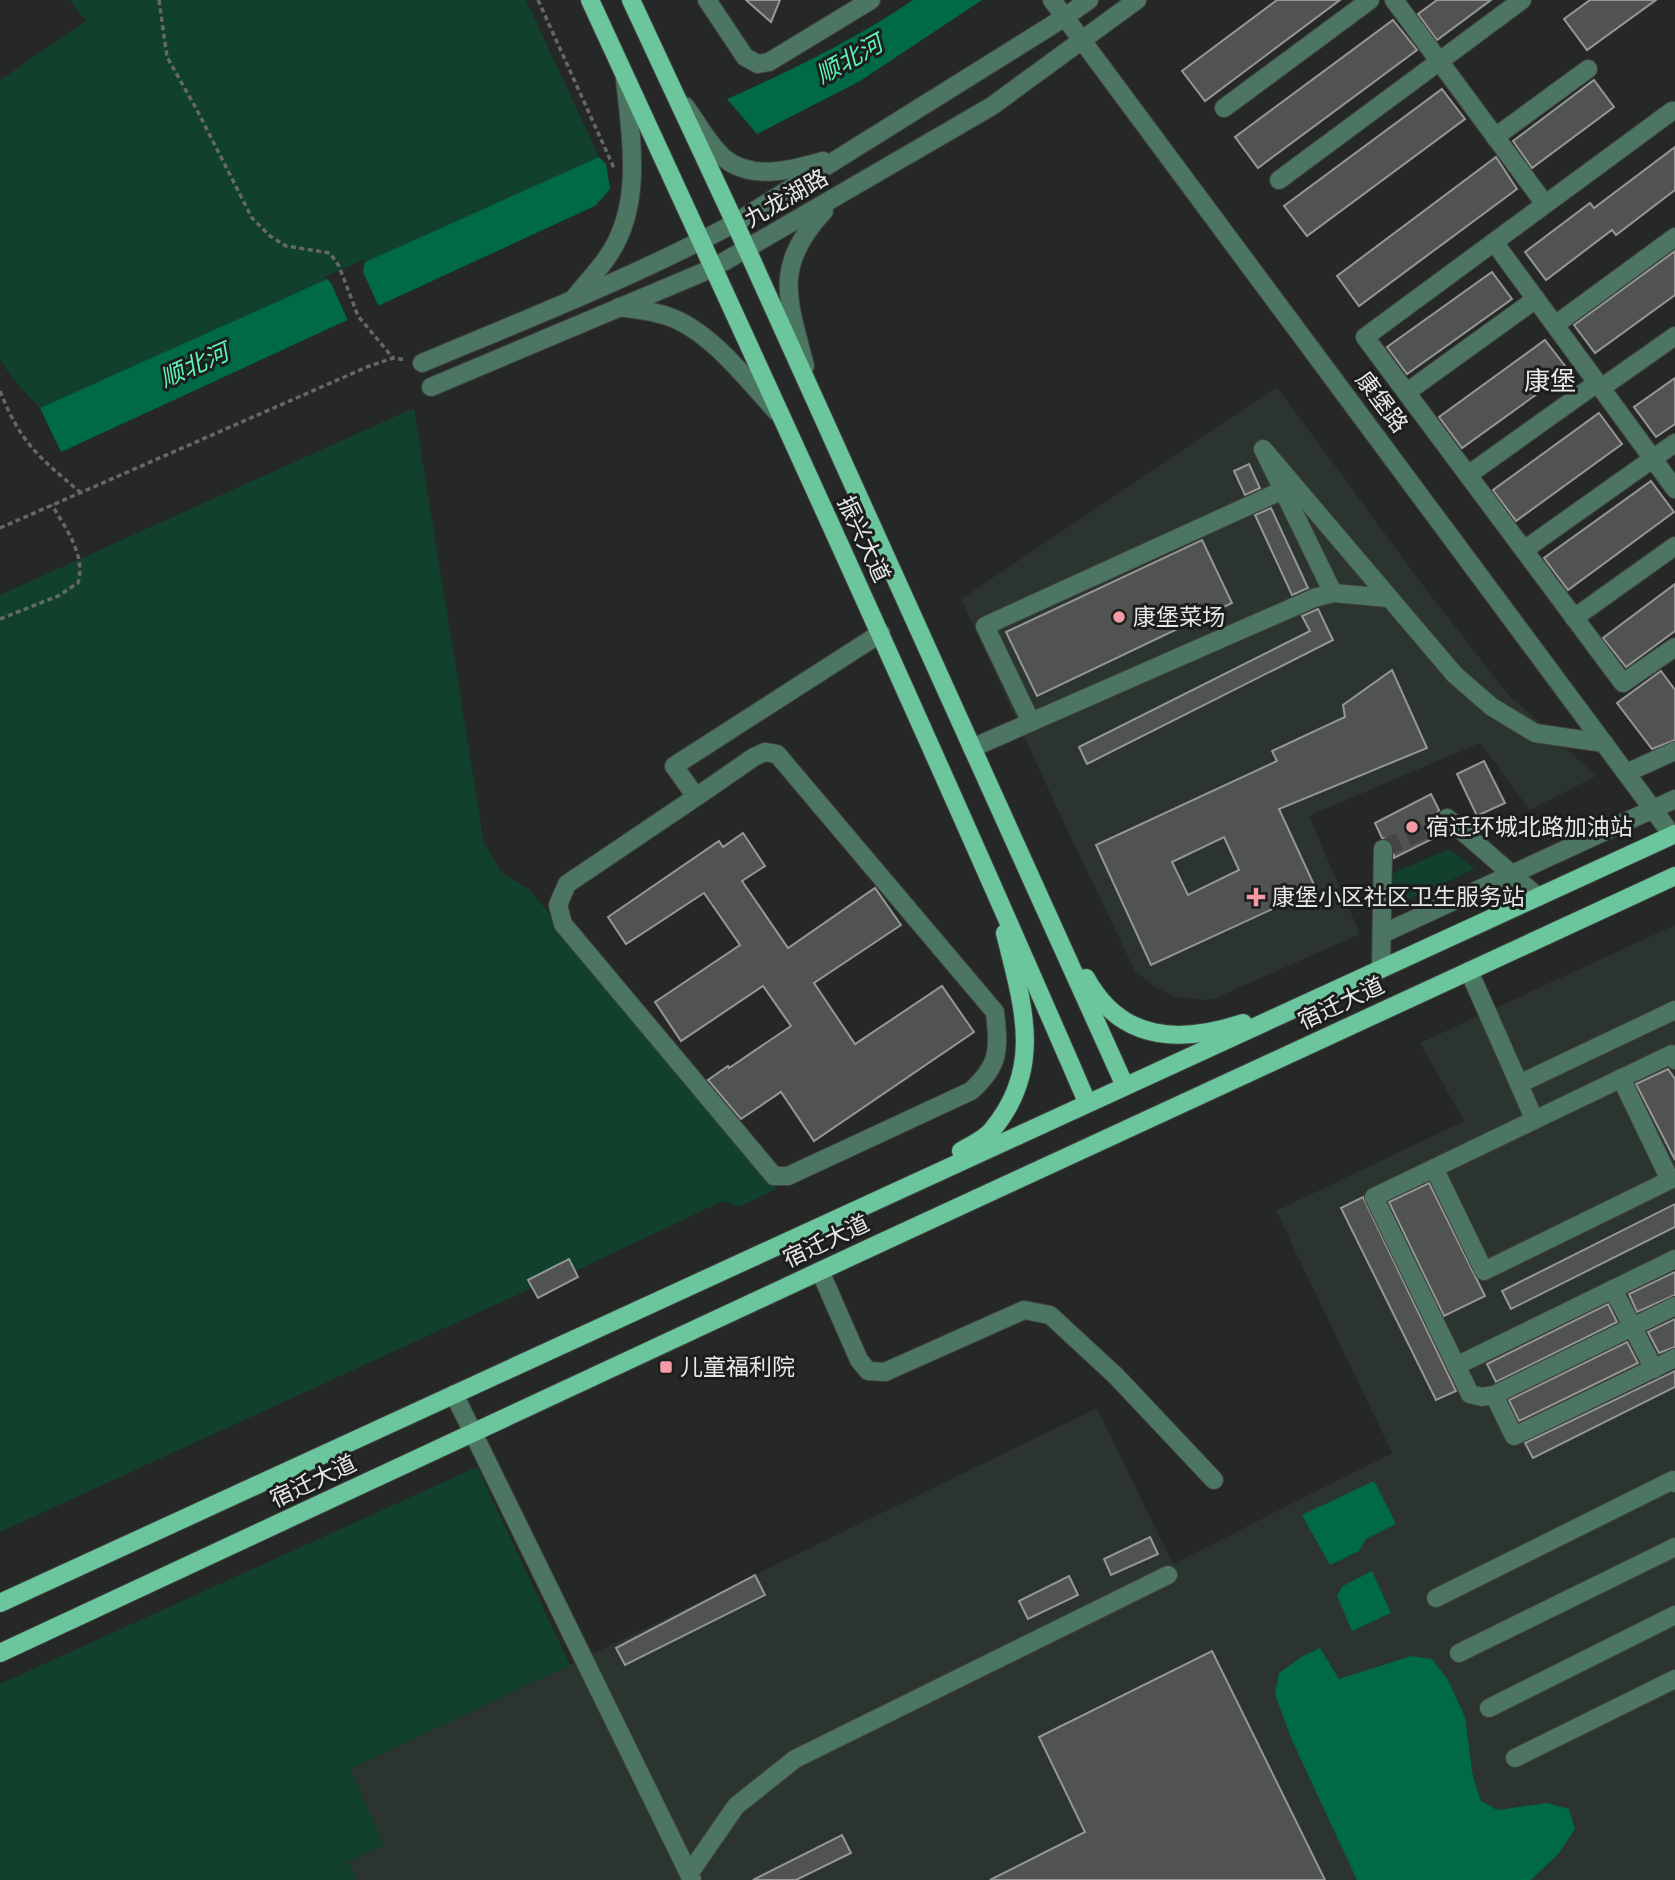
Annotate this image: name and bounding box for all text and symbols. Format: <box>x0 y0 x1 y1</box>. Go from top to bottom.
water label: 顺北河 <box>810 27 891 89</box>
street label: 九龙湖路 <box>739 163 833 233</box>
water label: 顺北河 <box>155 335 236 393</box>
district label: 康堡 <box>1524 365 1576 397</box>
street label: 康堡路 <box>1350 366 1414 438</box>
street label: 振兴大道 <box>832 491 896 587</box>
place label: 康堡菜场 <box>1133 603 1225 631</box>
marker: 康堡菜场 <box>1111 609 1127 625</box>
place label: 宿迁环城北路加油站 <box>1426 813 1633 841</box>
marker: 宿迁环城北路加油站 <box>1404 819 1420 835</box>
place label: 康堡小区社区卫生服务站 <box>1272 883 1525 911</box>
marker: 康堡小区社区卫生服务站 <box>1246 887 1266 907</box>
street label: 宿迁大道 <box>1293 971 1389 1035</box>
street label: 宿迁大道 <box>778 1209 874 1273</box>
place label: 儿童福利院 <box>680 1353 795 1381</box>
marker: 儿童福利院 <box>658 1359 674 1375</box>
street label: 宿迁大道 <box>265 1449 361 1513</box>

